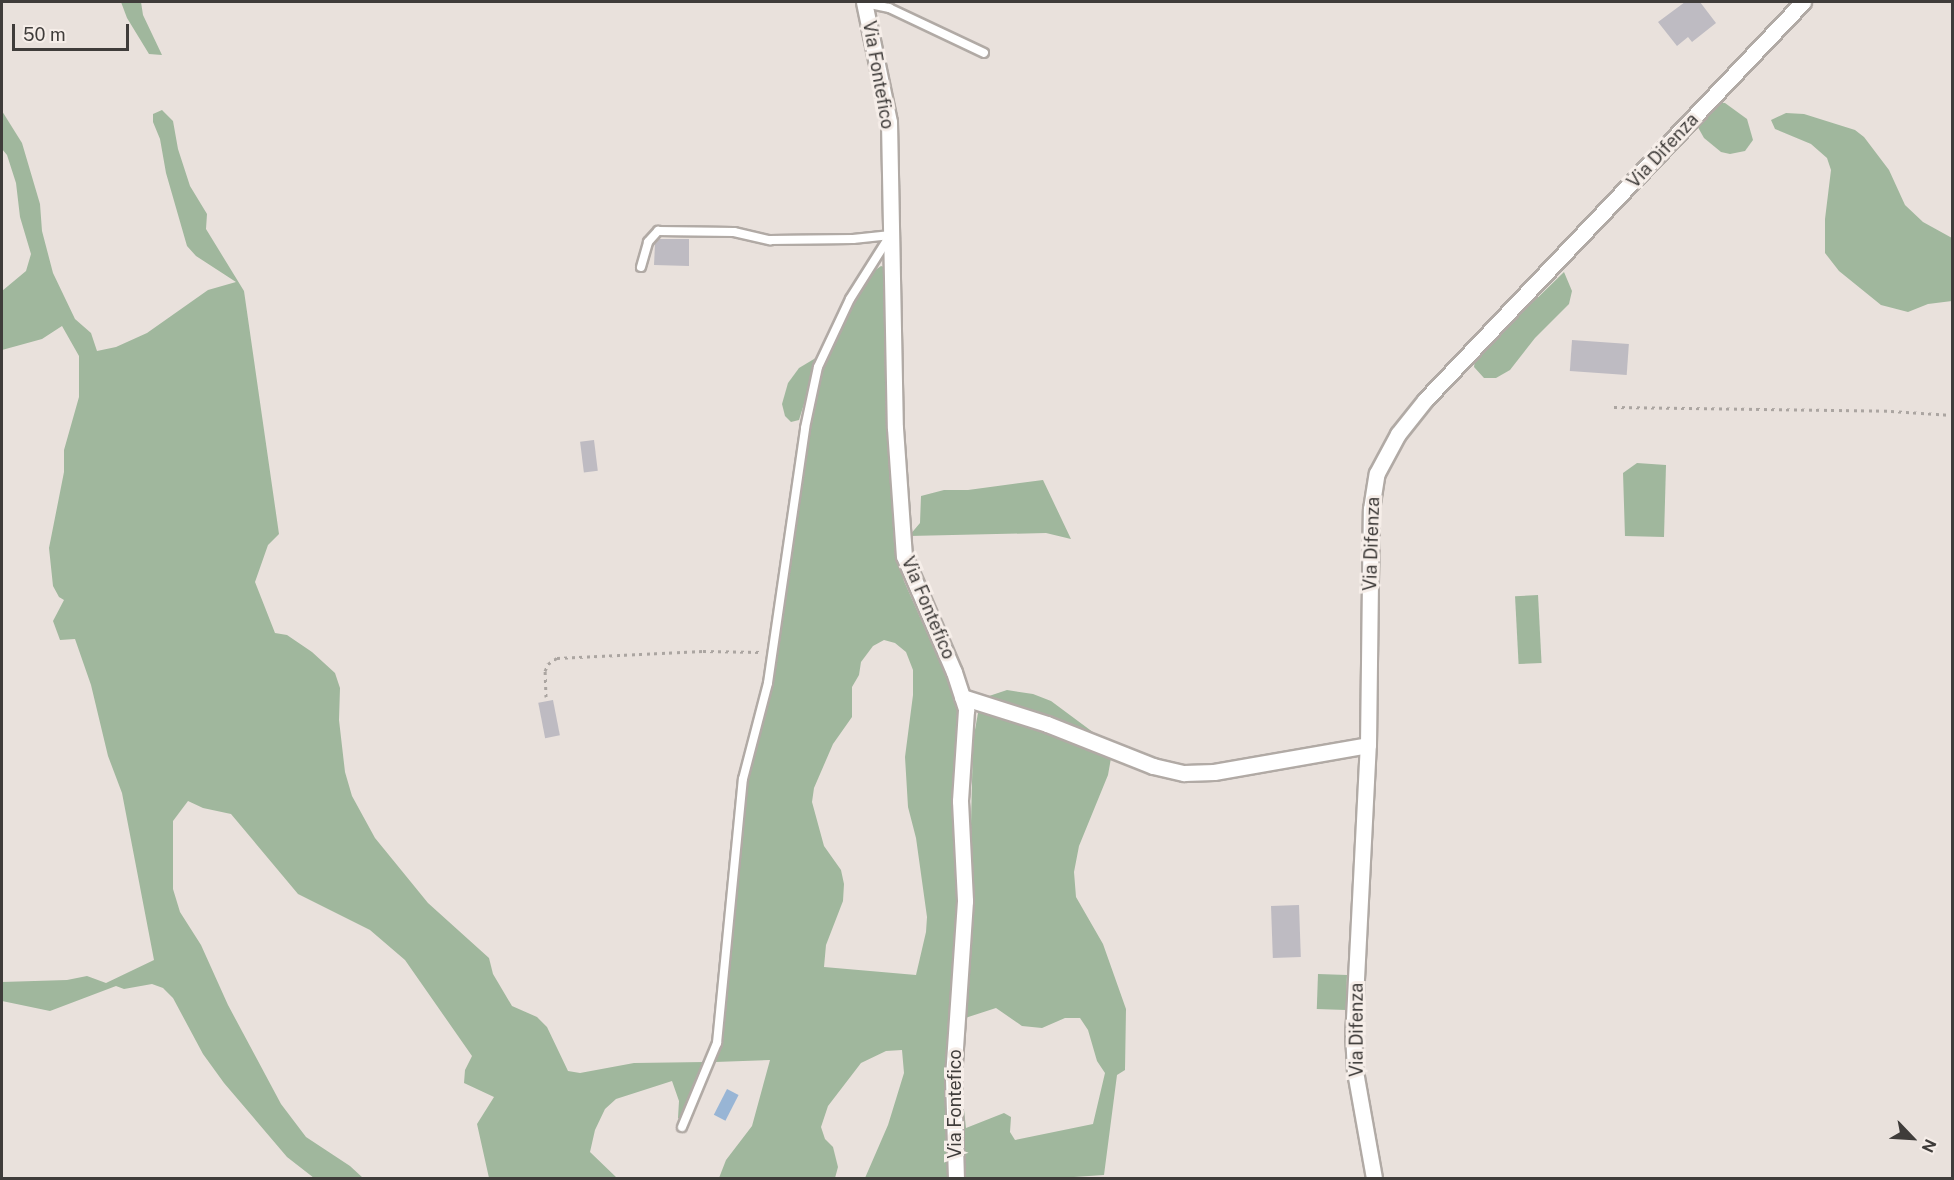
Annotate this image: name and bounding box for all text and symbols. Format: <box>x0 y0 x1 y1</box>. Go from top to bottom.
scale bar <box>15 12 132 50</box>
street label: Via Fontefico <box>858 19 898 131</box>
text: 50 m <box>23 24 66 45</box>
street label: Via Difenza <box>1623 109 1703 193</box>
street label: Via Difenza <box>1360 497 1384 591</box>
street label: Via Fontefico <box>897 553 959 663</box>
street label: Via Difenza <box>1346 983 1368 1077</box>
street label: Via Fontefico <box>944 1049 966 1159</box>
north arrow <box>1882 1108 1942 1168</box>
text: N <box>1918 1136 1940 1155</box>

